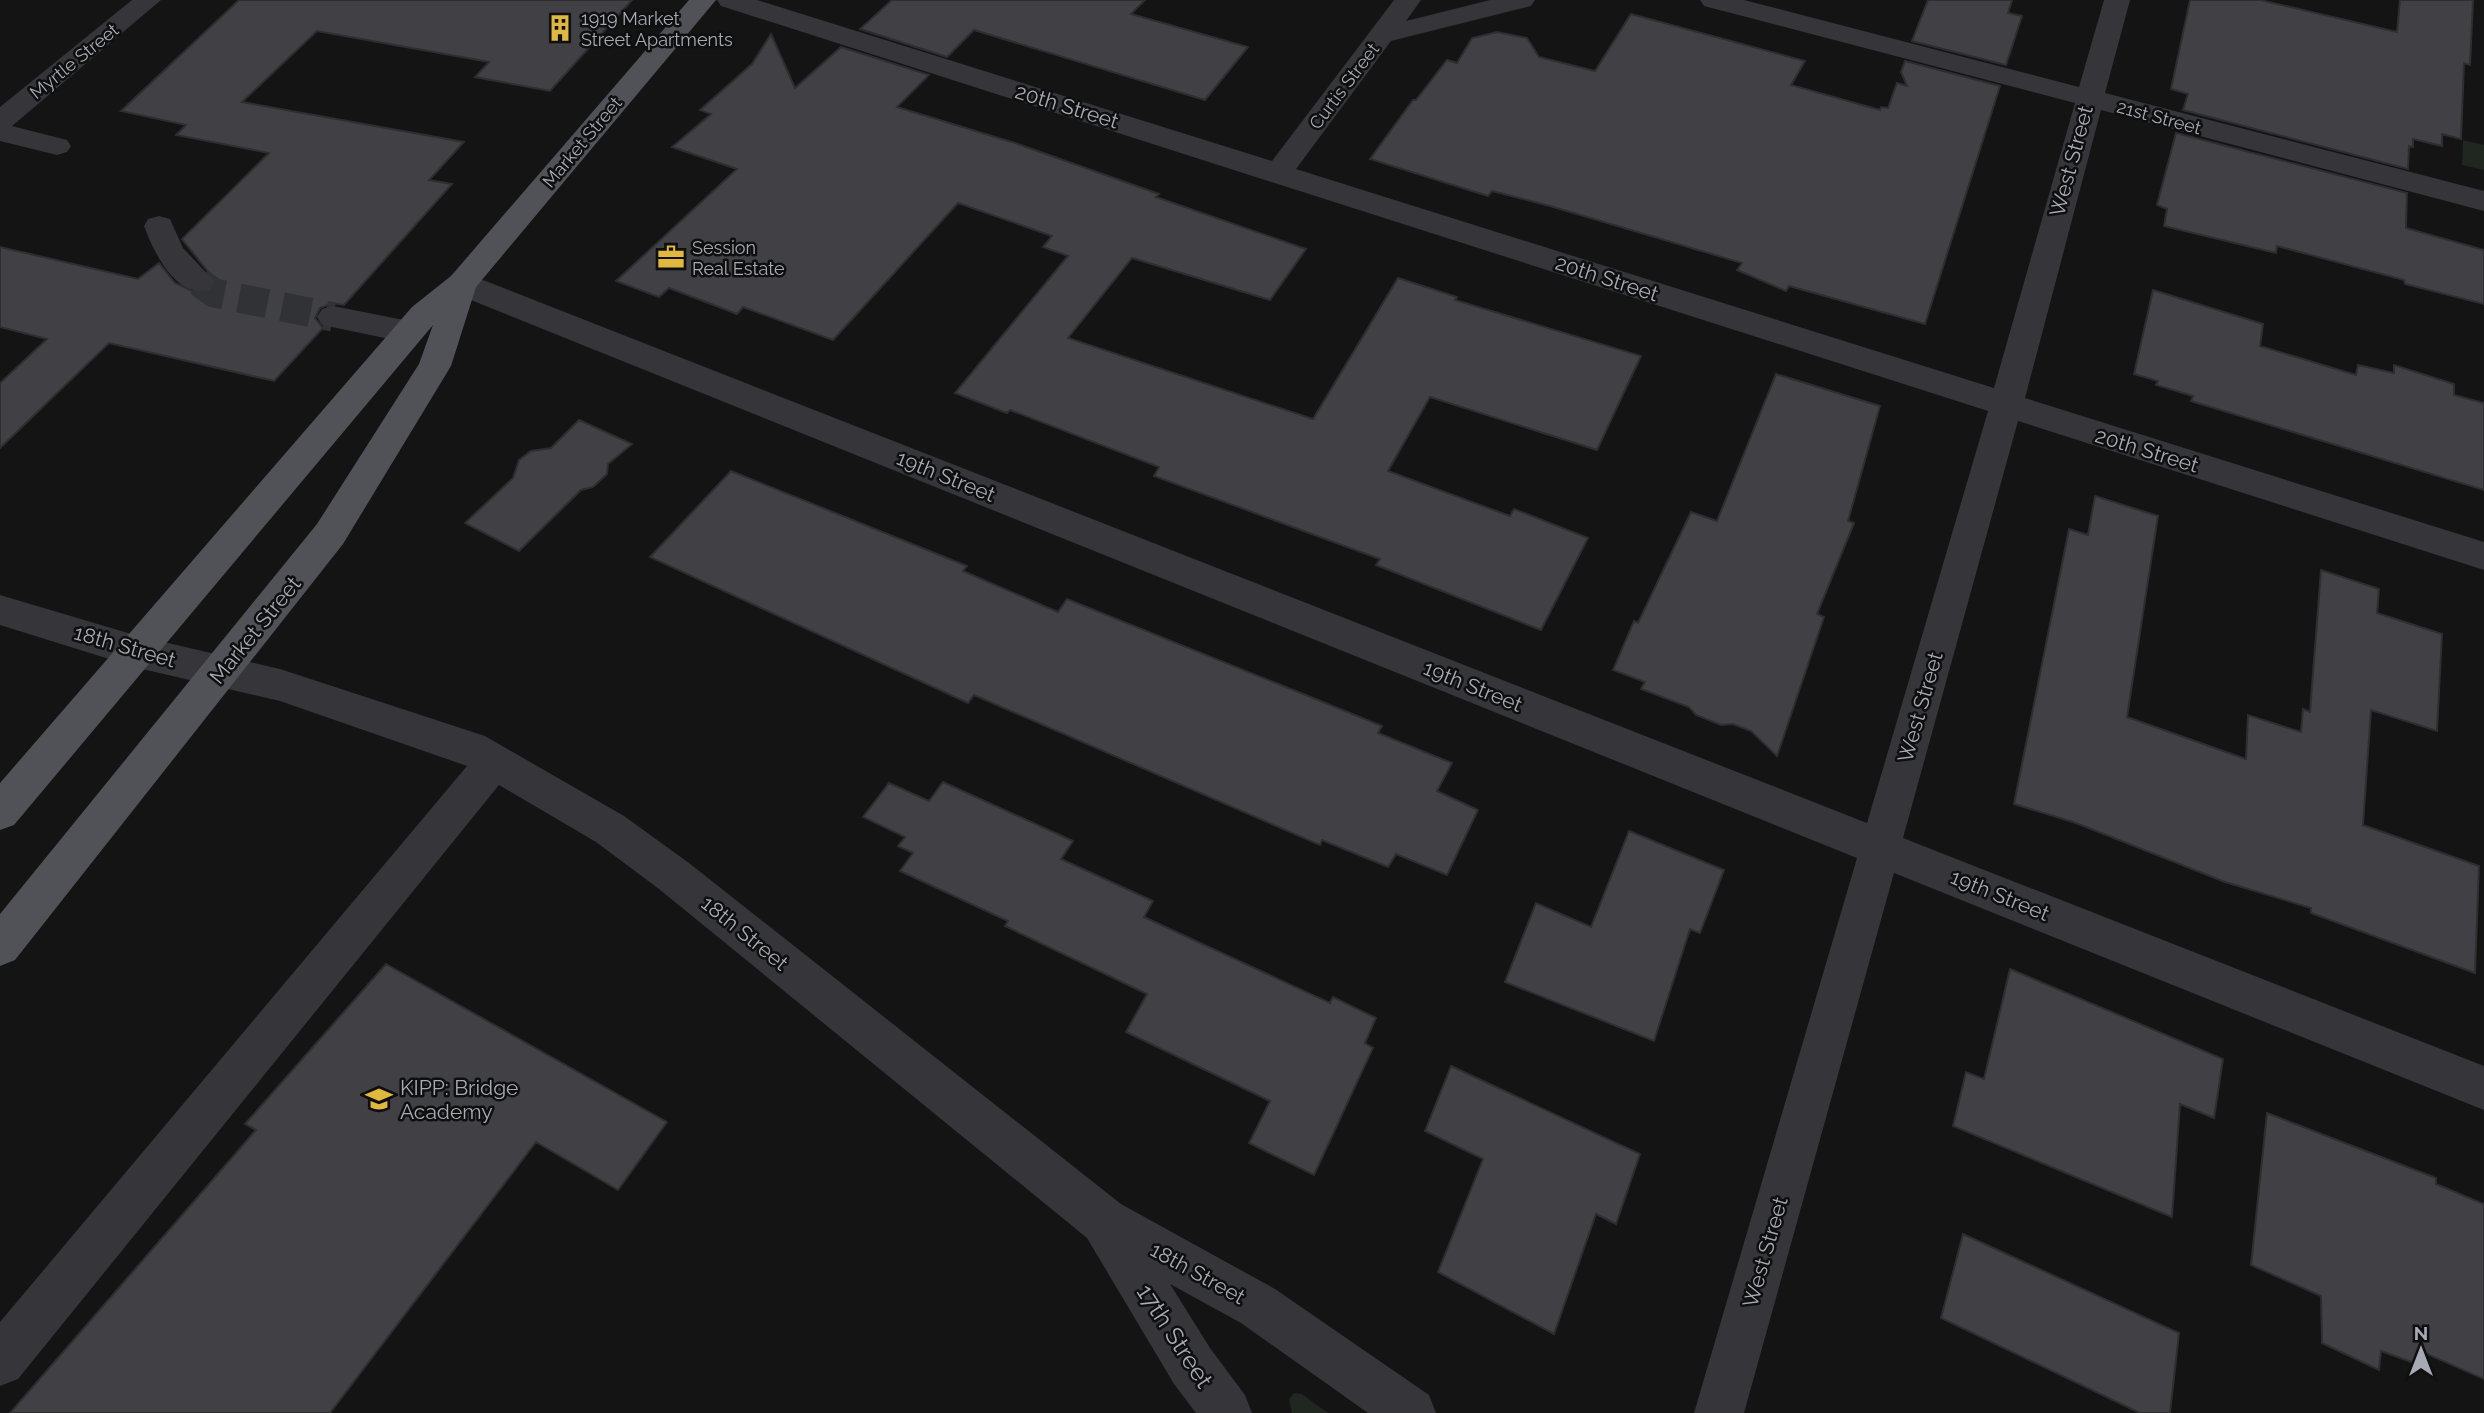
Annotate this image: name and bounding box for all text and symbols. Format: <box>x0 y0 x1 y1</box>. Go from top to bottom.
place label: 1919 Market Street Apartments <box>581 8 733 50</box>
building icon: 1919 Market Street Apartments <box>545 13 575 43</box>
street label: Myrtle Street <box>25 19 123 103</box>
street label: Curtis Street <box>1305 39 1383 133</box>
street label: 20th Street <box>1012 78 1122 134</box>
street label: Market Street <box>538 92 626 192</box>
street label: 21st Street <box>2115 96 2203 138</box>
street label: West Street <box>2044 103 2098 219</box>
place label: Session Real Estate <box>692 237 785 279</box>
office icon: Session Real Estate <box>656 242 686 272</box>
street label: 20th Street <box>1552 250 1662 306</box>
street label: 20th Street <box>2092 422 2202 478</box>
street label: 19th Street <box>893 445 999 507</box>
street label: Market Street <box>204 571 306 689</box>
street label: 18th Street <box>71 620 179 672</box>
street label: West Street <box>1892 649 1948 765</box>
street label: 19th Street <box>1420 655 1526 717</box>
street label: 19th Street <box>1947 864 2053 926</box>
street label: 18th Street <box>697 890 793 976</box>
place label: KIPP: Bridge Academy <box>400 1075 518 1124</box>
school or university icon: KIPP: Bridge Academy <box>364 1084 394 1114</box>
street label: West Street <box>1737 1194 1793 1310</box>
street label: 18th Street <box>1146 1237 1250 1309</box>
street label: 17th Street <box>1131 1279 1219 1393</box>
north arrow <box>2386 1315 2456 1385</box>
text: N <box>2414 1322 2428 1344</box>

